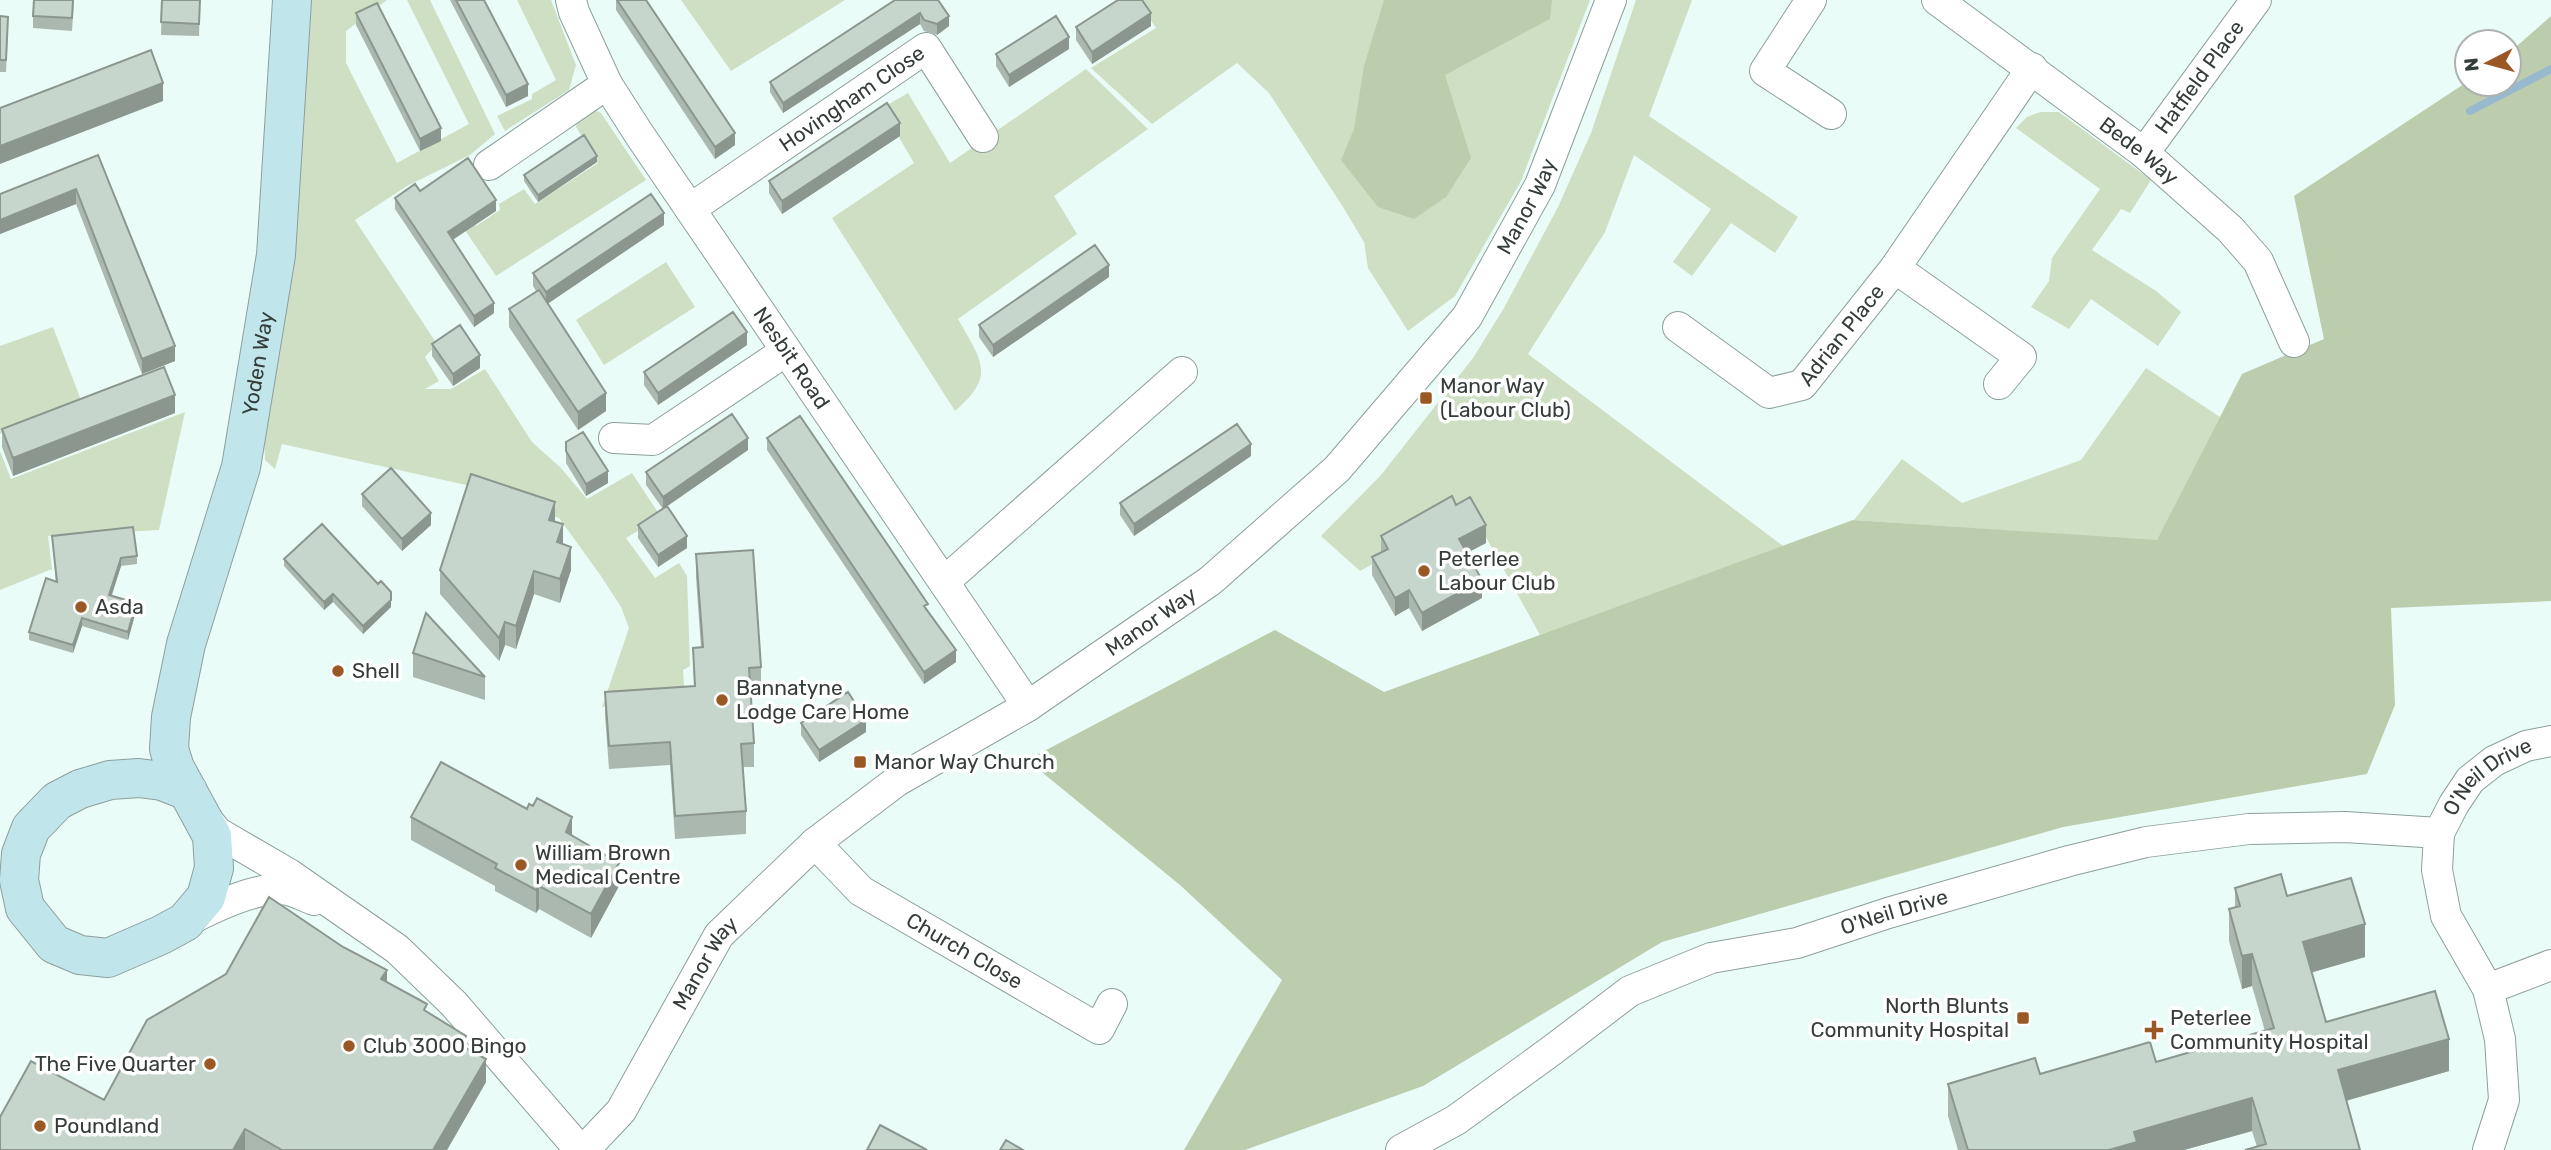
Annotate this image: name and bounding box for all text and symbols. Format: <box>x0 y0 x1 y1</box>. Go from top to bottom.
street label: Hatfield Place <box>2149 15 2249 138</box>
north arrow <box>2453 28 2523 98</box>
street label: Hovingham Close <box>774 40 929 157</box>
text: N <box>2459 57 2484 73</box>
street label: Bede Way <box>2095 111 2184 190</box>
street label: Manor Way <box>1491 154 1561 258</box>
street label: Adrian Place <box>1793 279 1889 391</box>
street label: Nesbit Road <box>748 302 835 414</box>
street label: Yoden Way <box>237 309 279 417</box>
place label: Manor Way (Labour Club) <box>1440 373 1571 422</box>
marker: Manor Way (Labour Club) <box>1418 390 1434 406</box>
place label: Peterlee Labour Club <box>1438 546 1555 595</box>
marker: Peterlee Labour Club <box>1416 563 1432 579</box>
street label: Manor Way <box>1100 581 1201 661</box>
place label: Asda <box>95 594 144 619</box>
marker: Asda <box>73 599 89 615</box>
place label: Shell <box>352 658 400 683</box>
marker: Shell <box>330 663 346 679</box>
place label: Bannatyne Lodge Care Home <box>736 675 909 724</box>
marker: Bannatyne Lodge Care Home <box>714 692 730 708</box>
street label: O'Neil Drive <box>2437 732 2536 820</box>
place label: Manor Way Church <box>874 749 1055 774</box>
marker: Manor Way Church <box>852 754 868 770</box>
place label: William Brown Medical Centre <box>535 840 681 889</box>
marker: William Brown Medical Centre <box>513 857 529 873</box>
street label: O'Neil Drive <box>1837 883 1951 940</box>
street label: Church Close <box>902 907 1027 994</box>
street label: Manor Way <box>667 911 743 1014</box>
place label: North Blunts Community Hospital <box>1811 993 2009 1042</box>
place label: Peterlee Community Hospital <box>2170 1005 2368 1054</box>
marker: North Blunts Community Hospital <box>2015 1010 2031 1026</box>
marker: Peterlee Community Hospital <box>2144 1020 2164 1040</box>
place label: Club 3000 Bingo <box>363 1033 527 1058</box>
marker: Club 3000 Bingo <box>341 1038 357 1054</box>
place label: The Five Quarter <box>35 1051 196 1076</box>
marker: The Five Quarter <box>202 1056 218 1072</box>
place label: Poundland <box>54 1113 159 1138</box>
marker: Poundland <box>32 1118 48 1134</box>

